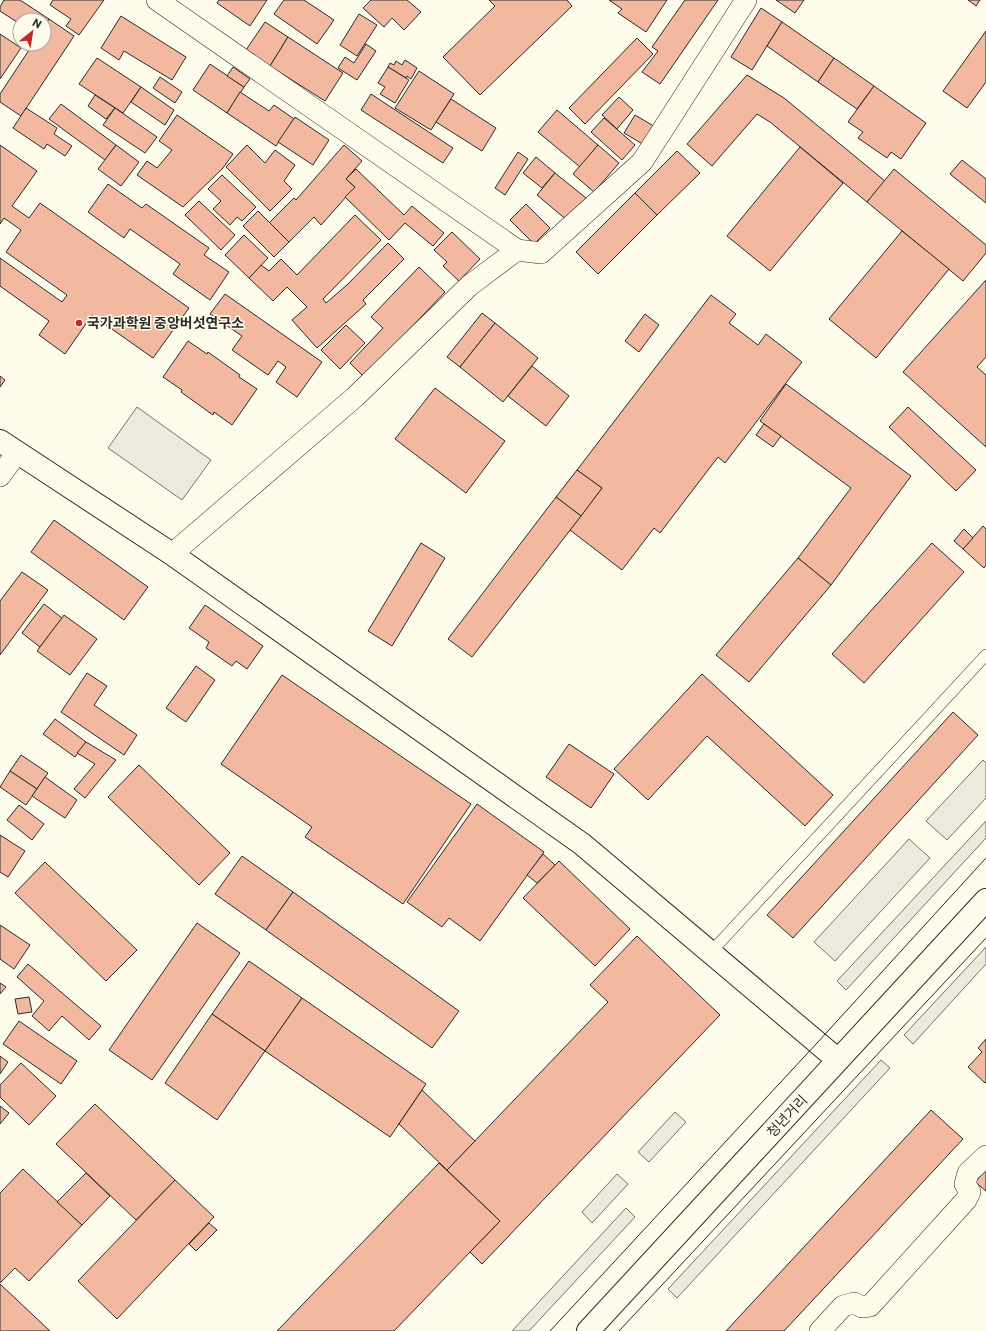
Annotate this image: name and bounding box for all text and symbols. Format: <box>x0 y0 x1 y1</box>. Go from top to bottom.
north arrow <box>12 12 52 52</box>
text: N <box>30 15 44 31</box>
place label: 국가과학원 중앙버섯연구소 <box>87 314 244 331</box>
marker: 국가과학원 중앙버섯연구소 <box>74 318 84 328</box>
street label: 청년거리 <box>763 1091 810 1140</box>

